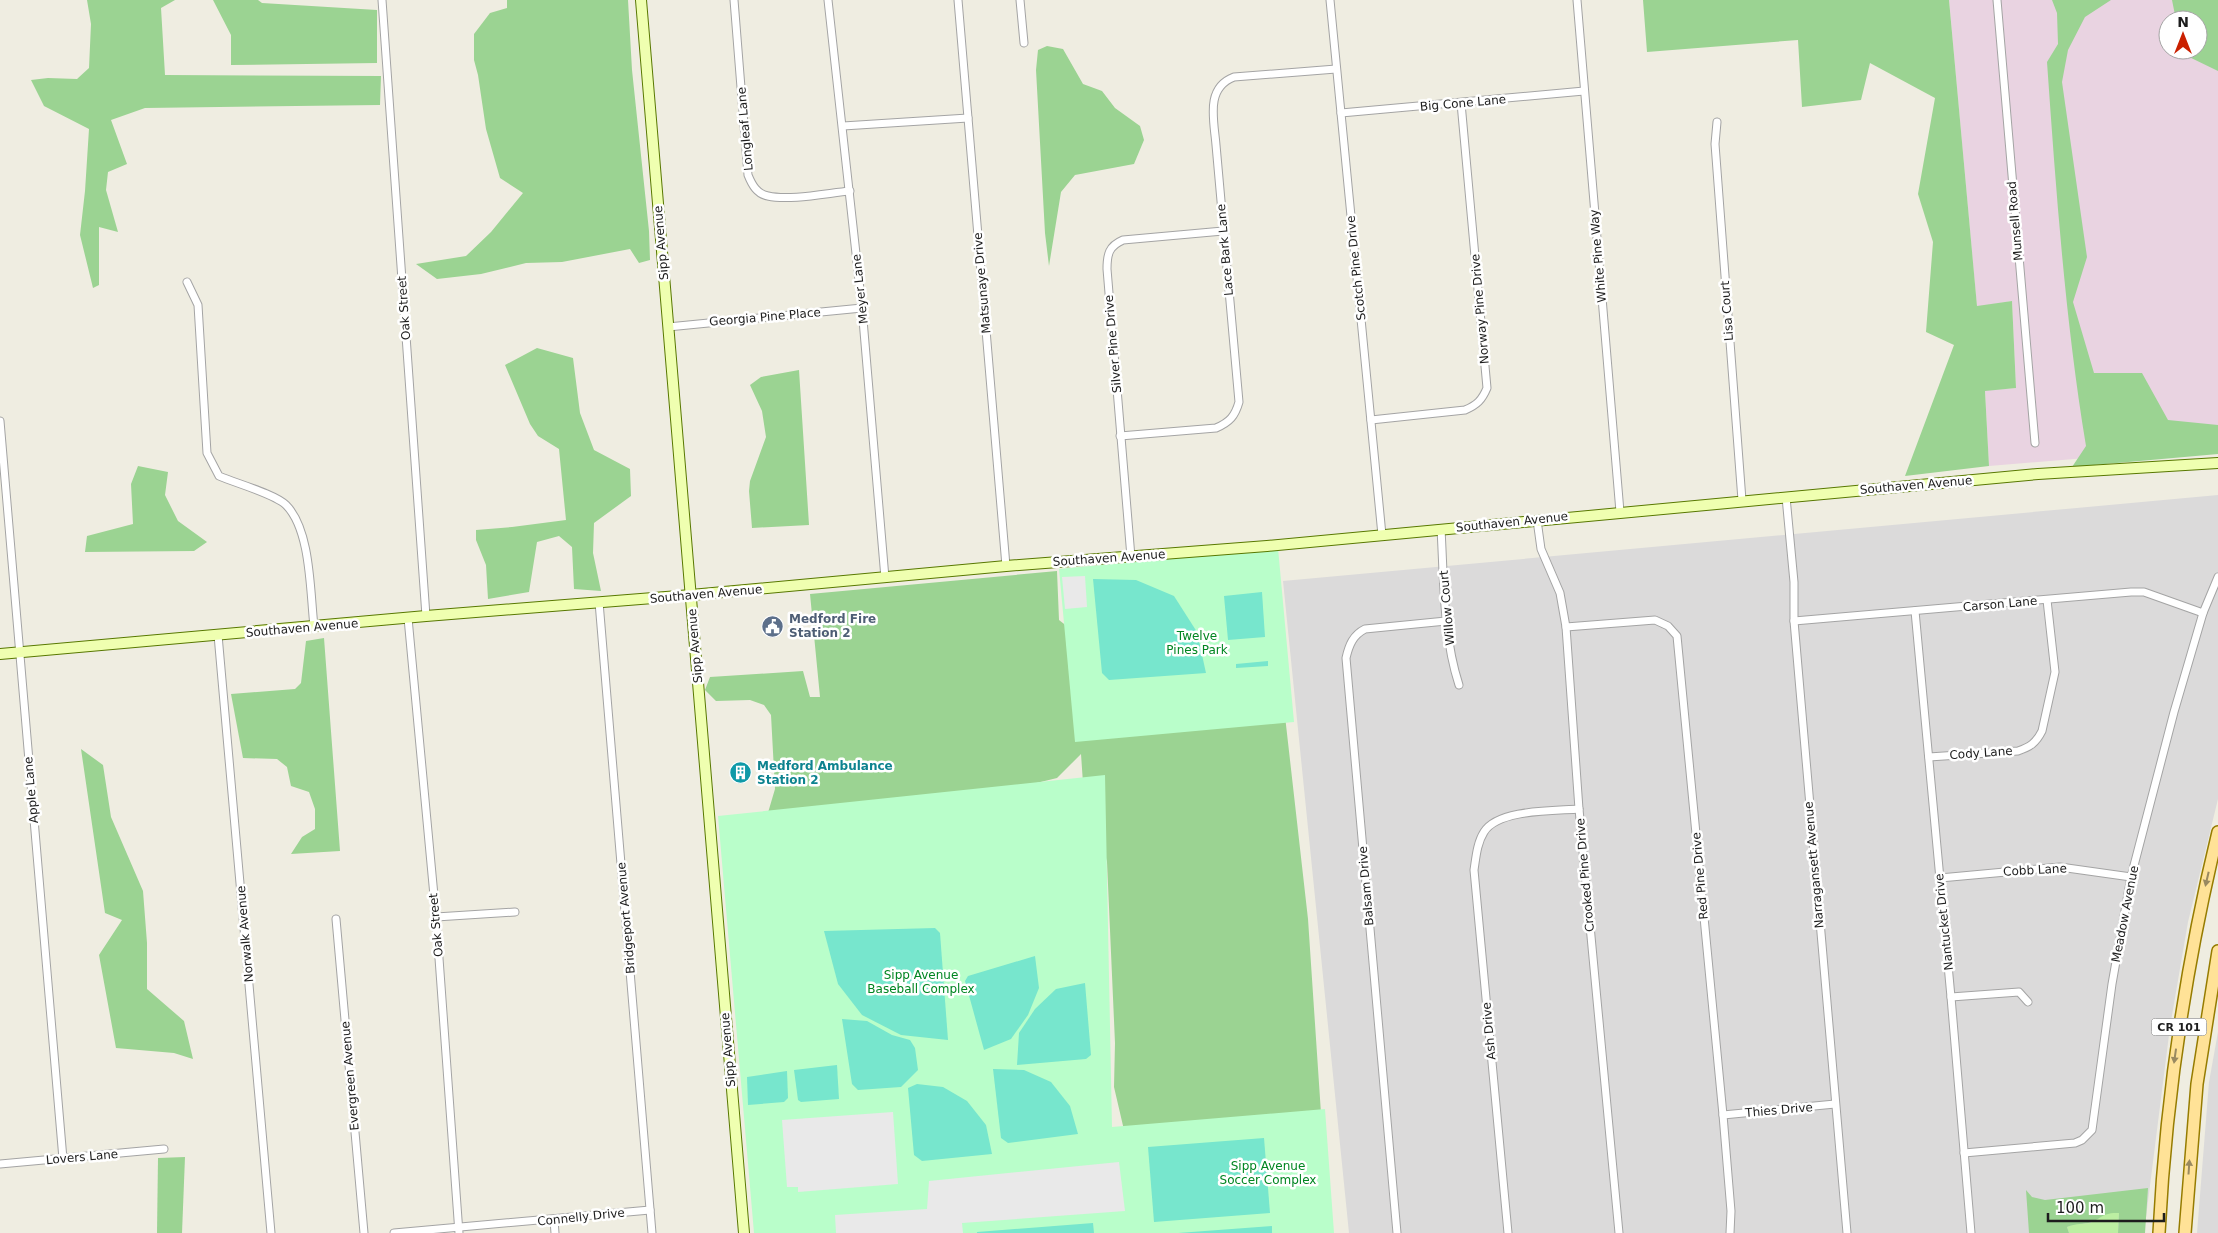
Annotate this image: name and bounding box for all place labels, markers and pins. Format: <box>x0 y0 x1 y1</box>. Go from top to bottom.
place label: Medford Fire Station 2 <box>789 612 876 640</box>
public building icon: Medford Fire Station 2 <box>761 614 785 638</box>
place label: Medford Ambulance Station 2 <box>757 759 893 787</box>
building icon: Medford Ambulance Station 2 <box>729 761 753 785</box>

